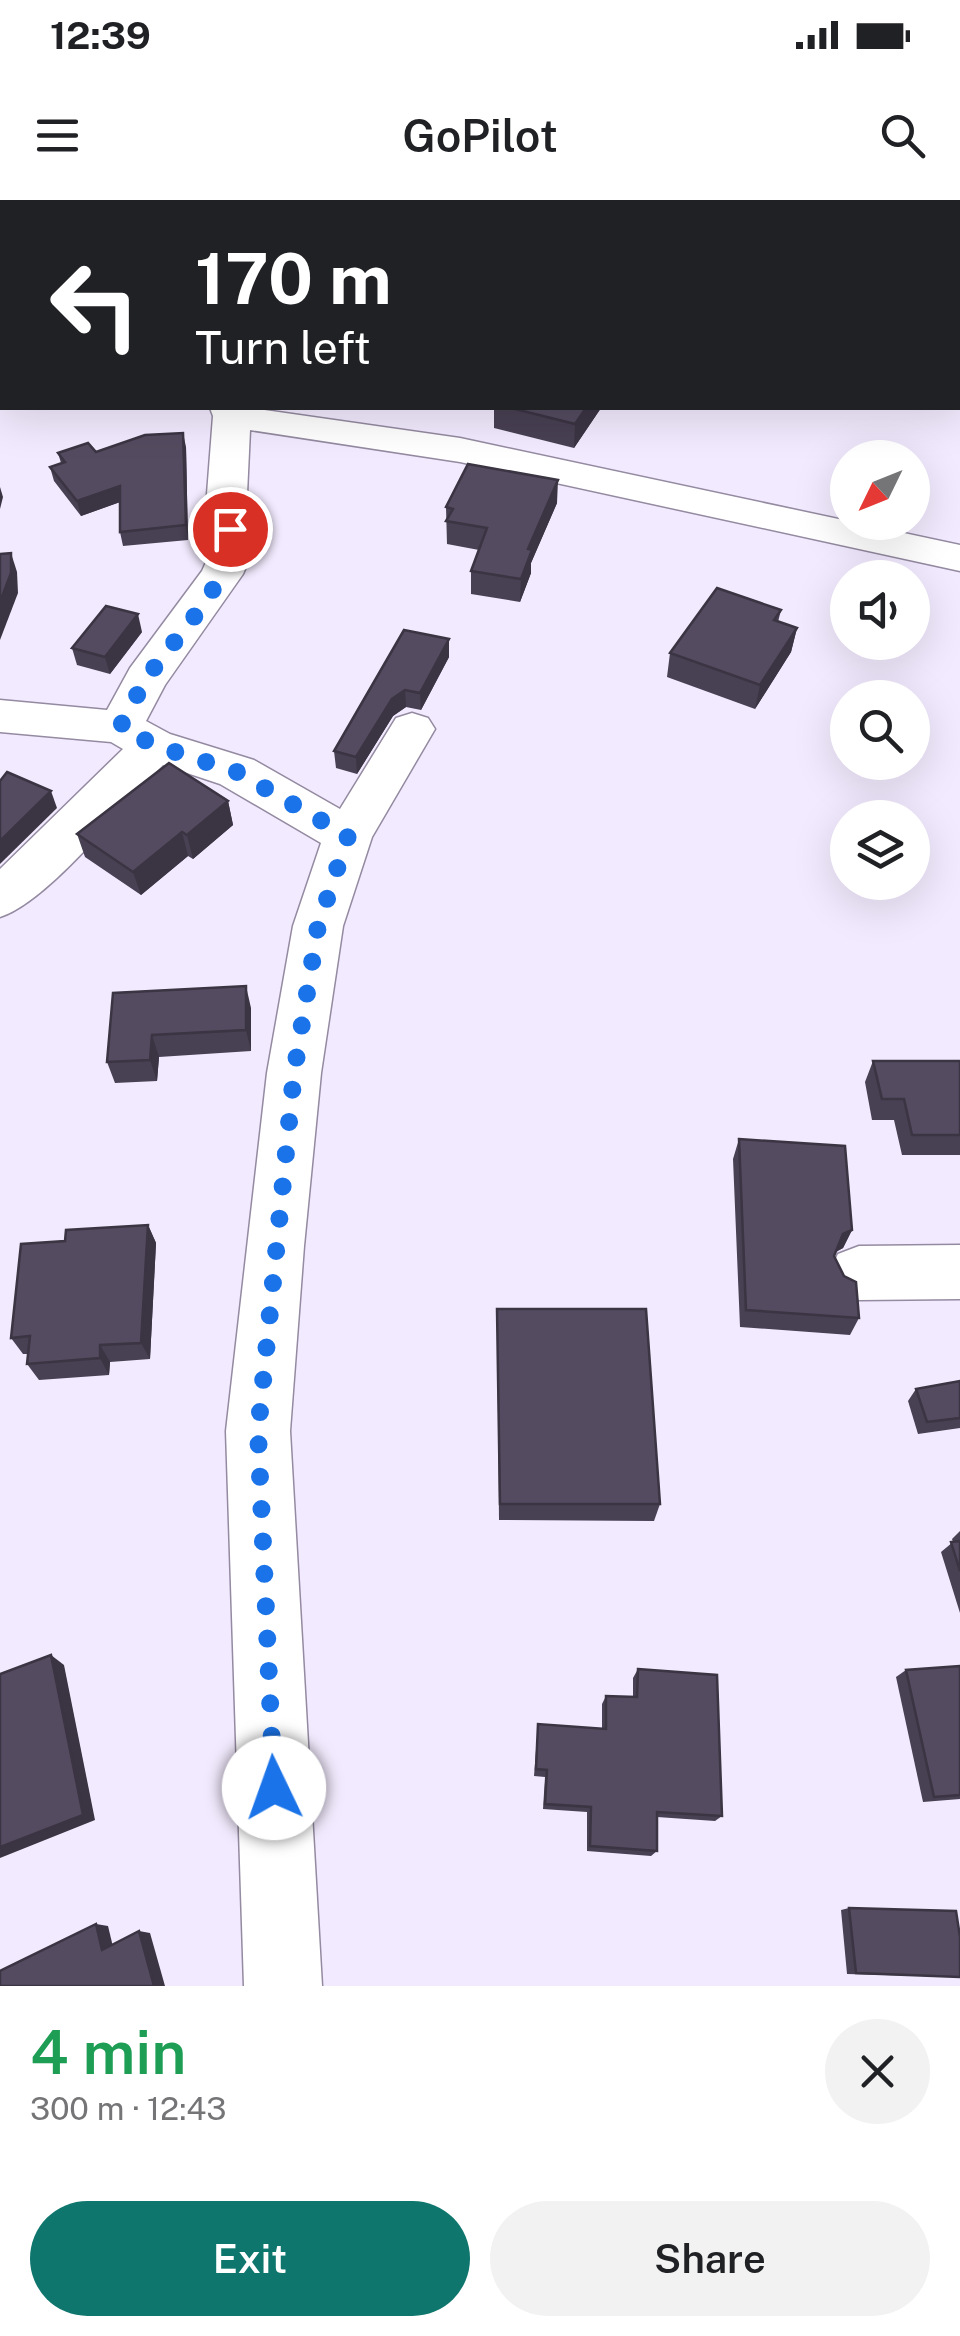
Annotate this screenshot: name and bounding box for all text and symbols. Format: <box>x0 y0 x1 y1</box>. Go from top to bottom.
text: 12:39 <box>50 13 151 58</box>
icon: menu <box>30 108 85 163</box>
icon: search <box>875 108 930 163</box>
text: GoPilot <box>402 109 558 162</box>
text: 170 m <box>195 237 392 320</box>
icon: left <box>30 240 160 370</box>
text: Turn left <box>195 321 371 374</box>
north arrow <box>830 440 930 540</box>
map controls <box>830 440 930 900</box>
pin <box>188 487 273 572</box>
icon: arrive <box>203 502 258 557</box>
button: sound <box>830 560 930 660</box>
button: search <box>830 680 930 780</box>
button: layers <box>830 800 930 900</box>
position arrow <box>222 1736 326 1840</box>
text: 4 min <box>30 2017 186 2088</box>
button: close <box>825 2019 930 2124</box>
text: 300 m · 12:43 <box>30 2090 226 2127</box>
button: Exit <box>30 2201 470 2316</box>
button: Share <box>490 2201 930 2316</box>

